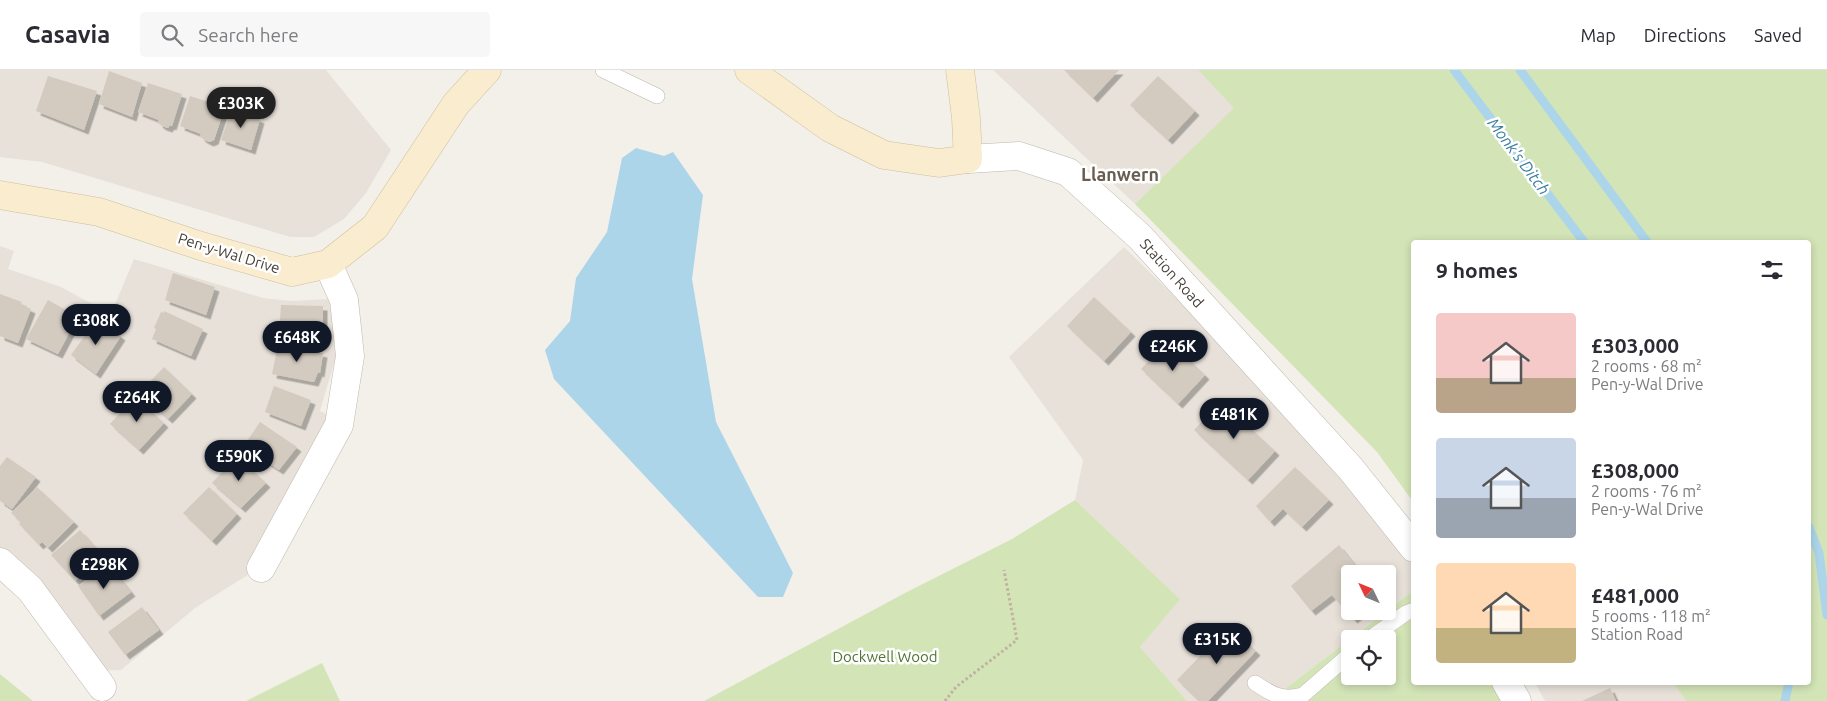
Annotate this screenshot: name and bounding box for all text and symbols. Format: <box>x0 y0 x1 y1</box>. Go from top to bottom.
search box <box>140 12 490 57</box>
text: Casavia <box>25 21 110 48</box>
icon: search <box>158 21 186 49</box>
text: Search here <box>198 24 299 46</box>
text: Map <box>1580 25 1616 45</box>
text: Directions <box>1644 25 1726 45</box>
text: Saved <box>1754 25 1802 45</box>
pin: £303K <box>206 87 276 129</box>
text: £303K <box>218 94 264 112</box>
water label: Monk's Ditch <box>1484 114 1554 198</box>
district label: Llanwern <box>1081 164 1159 184</box>
street label: Pen-y-Wal Drive <box>176 229 282 277</box>
street label: Station Road <box>1137 235 1207 311</box>
icon: filters <box>1758 256 1786 284</box>
text: 9 homes <box>1436 258 1518 282</box>
pin: £308K <box>61 304 131 346</box>
text: £308K <box>73 311 119 329</box>
pin: £648K <box>262 320 332 363</box>
text: £648K <box>274 328 320 346</box>
pin: £246K <box>1138 330 1208 372</box>
icon: home <box>1476 333 1536 393</box>
text: £303,000 <box>1591 333 1679 357</box>
text: £246K <box>1150 337 1196 355</box>
text: 2 rooms · 68 m² <box>1591 357 1702 375</box>
text: Pen-y-Wal Drive <box>1591 375 1704 393</box>
pin: £264K <box>102 380 172 423</box>
text: £264K <box>114 388 160 406</box>
pin: £481K <box>1199 398 1269 440</box>
text: £481K <box>1211 405 1257 423</box>
pin: £590K <box>204 440 274 482</box>
text: £590K <box>216 447 262 465</box>
icon: home <box>1476 458 1536 518</box>
text: £308,000 <box>1591 458 1679 482</box>
text: 2 rooms · 76 m² <box>1591 482 1702 500</box>
text: Pen-y-Wal Drive <box>1591 500 1704 518</box>
pin: £298K <box>69 548 139 590</box>
text: £298K <box>81 555 127 573</box>
north arrow <box>1341 565 1396 620</box>
map controls <box>1341 565 1396 685</box>
icon: home <box>1476 583 1536 643</box>
text: £481,000 <box>1591 583 1679 607</box>
text: 5 rooms · 118 m² <box>1591 607 1711 625</box>
pin: £315K <box>1182 622 1252 665</box>
text: Station Road <box>1591 625 1683 643</box>
text: £315K <box>1194 630 1240 648</box>
button: locate <box>1341 630 1396 685</box>
park label: Dockwell Wood <box>832 648 938 665</box>

